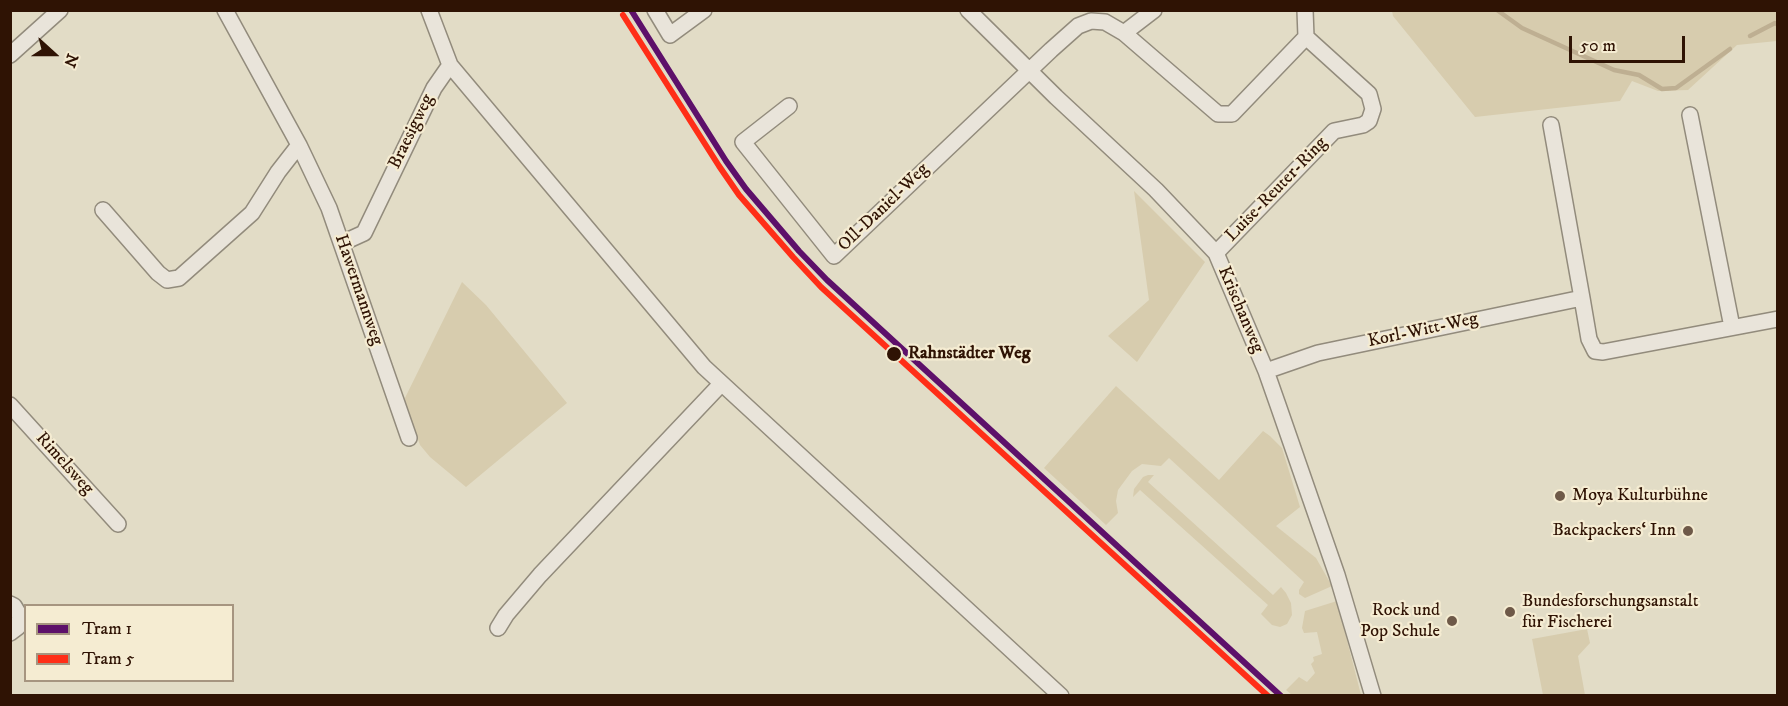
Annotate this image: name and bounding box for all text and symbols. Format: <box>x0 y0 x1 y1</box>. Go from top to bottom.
north arrow <box>24 24 84 84</box>
scale bar <box>1572 24 1688 62</box>
text: 50 m <box>1580 35 1616 57</box>
text: N <box>59 51 82 70</box>
street label: Braesigweg <box>385 91 439 173</box>
street label: Luise-Reuter-Ring <box>1222 133 1332 247</box>
street label: Oll-Daniel-Weg <box>834 159 934 257</box>
street label: Hawermannweg <box>329 232 387 348</box>
street label: Krischanweg <box>1212 263 1268 357</box>
street label: Korl-Witt-Weg <box>1366 309 1480 353</box>
place label: Rahnstädter Weg <box>908 343 1030 365</box>
marker: Rahnstädter Weg <box>885 345 903 363</box>
street label: Rimelsweg <box>30 428 98 500</box>
place label: Moya Kulturbühne <box>1572 485 1708 507</box>
marker: Moya Kulturbühne <box>1553 489 1567 503</box>
place label: Backpackers‘ Inn <box>1552 520 1676 542</box>
marker: Backpackers‘ Inn <box>1681 524 1695 538</box>
place label: Bundesforschungsanstalt für Fischerei <box>1522 591 1698 634</box>
place label: Rock und Pop Schule <box>1360 600 1440 642</box>
legend <box>24 604 234 682</box>
marker: Bundesforschungsanstalt für Fischerei <box>1503 605 1517 619</box>
marker: Rock und Pop Schule <box>1445 614 1459 628</box>
text: Tram 1 <box>82 618 132 640</box>
text: Tram 5 <box>82 648 134 670</box>

